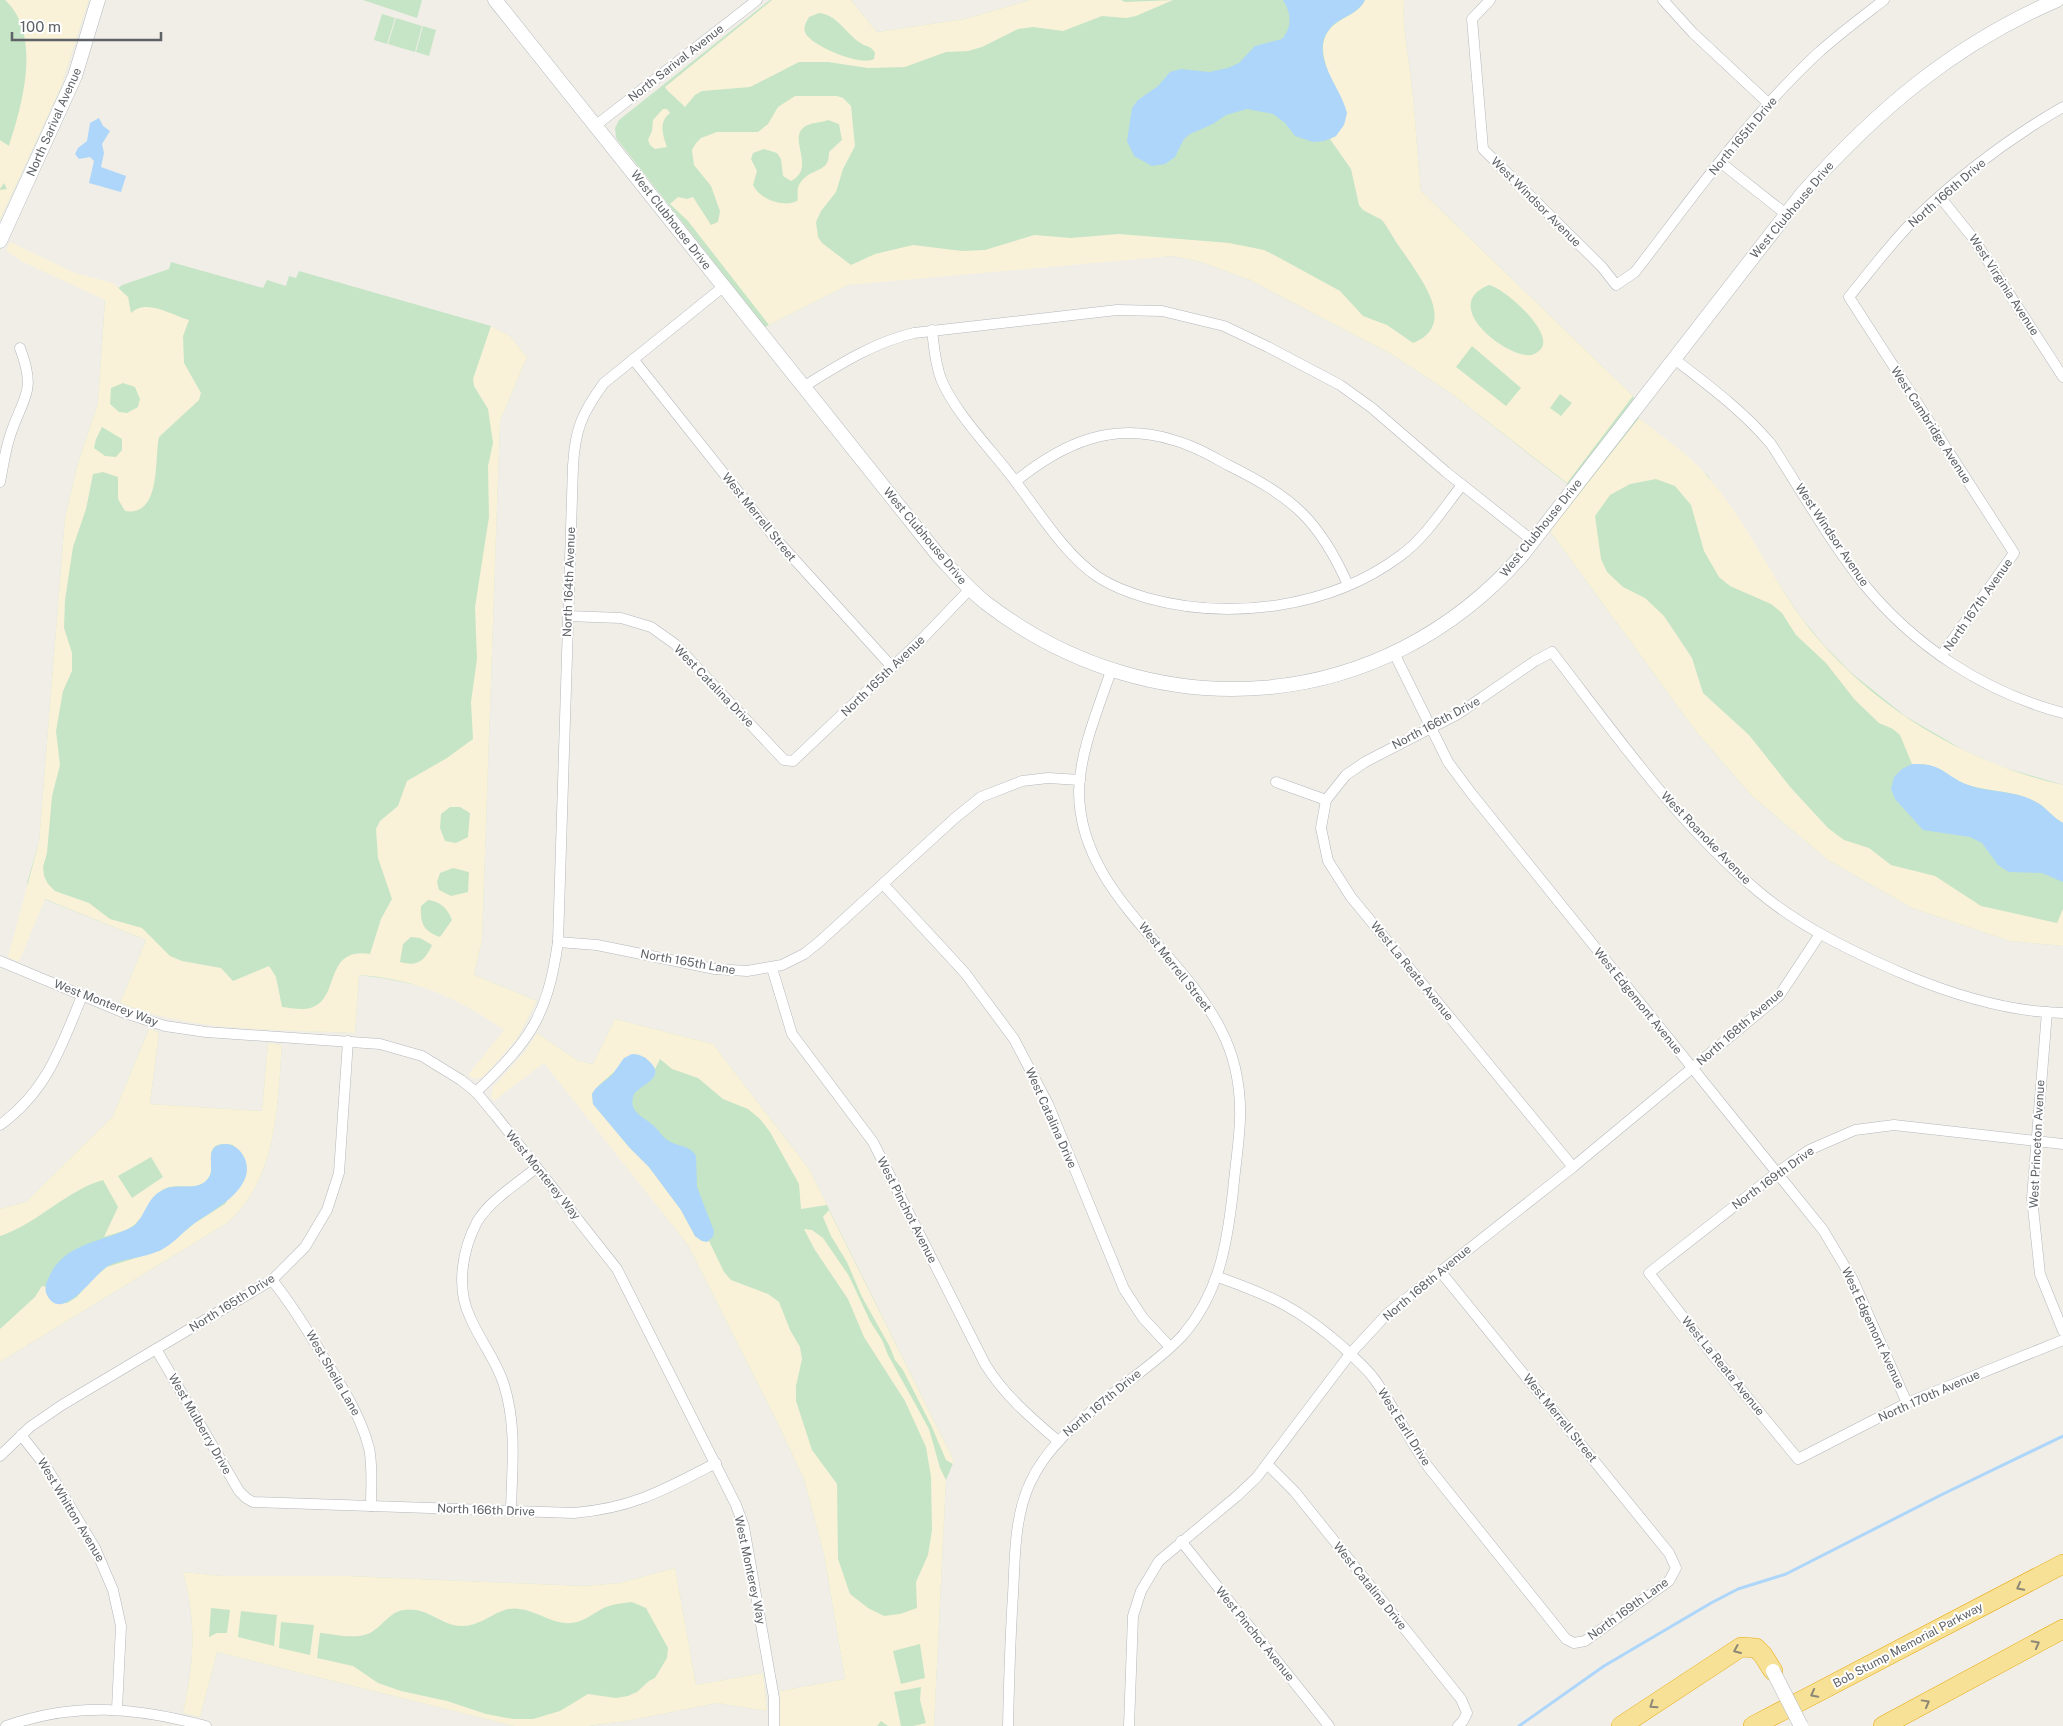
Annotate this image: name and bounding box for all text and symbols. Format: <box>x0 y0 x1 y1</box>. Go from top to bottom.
scale bar <box>12 10 161 42</box>
text: 100 m <box>20 18 61 35</box>
street label: North Sarival Avenue <box>625 21 727 105</box>
street label: North Sarival Avenue <box>24 65 84 178</box>
street label: North 165th Drive <box>1706 94 1780 178</box>
street label: West Windsor Avenue <box>1488 154 1584 250</box>
street label: North 166th Drive <box>1906 156 1989 230</box>
street label: West Clubhouse Drive <box>1747 159 1837 261</box>
street label: West Clubhouse Drive <box>628 168 714 273</box>
street label: West Virginia Avenue <box>1966 232 2042 338</box>
street label: West Cambridge Avenue <box>1888 364 1974 486</box>
street label: West Merrell Street <box>719 470 799 564</box>
street label: West Clubhouse Drive <box>1497 476 1585 580</box>
street label: West Windsor Avenue <box>1792 481 1872 589</box>
street label: West Clubhouse Drive <box>880 485 970 587</box>
street label: North 164th Avenue <box>560 526 578 637</box>
street label: North 167th Avenue <box>1941 556 2015 654</box>
street label: North 165th Avenue <box>838 632 928 719</box>
street label: West Catalina Drive <box>671 642 757 730</box>
street label: North 166th Drive <box>1390 694 1483 752</box>
street label: West Roanoke Avenue <box>1658 789 1754 887</box>
street label: West La Reata Avenue <box>1368 918 1457 1024</box>
street label: West Merrell Street <box>1136 919 1214 1015</box>
street label: West Edgemont Avenue <box>1591 945 1685 1057</box>
street label: North 165th Lane <box>639 947 737 977</box>
street label: West Monterey Way <box>52 977 161 1030</box>
street label: North 168th Avenue <box>1694 985 1786 1069</box>
street label: West Catalina Drive <box>1022 1065 1080 1171</box>
street label: West Princeton Avenue <box>2027 1079 2047 1209</box>
street label: West Monterey Way <box>503 1128 584 1223</box>
street label: North 169th Drive <box>1729 1143 1817 1212</box>
street label: West Pinchot Avenue <box>874 1154 940 1266</box>
street label: North 168th Avenue <box>1380 1242 1474 1324</box>
street label: West Edgemont Avenue <box>1839 1265 1907 1391</box>
street label: North 165th Drive <box>187 1271 277 1335</box>
street label: West La Reata Avenue <box>1679 1313 1768 1419</box>
street label: West Sheila Lane <box>303 1328 363 1418</box>
street label: North 167th Drive <box>1060 1366 1144 1440</box>
street label: North 170th Avenue <box>1876 1367 1982 1425</box>
street label: West Mulberry Drive <box>165 1371 235 1477</box>
street label: West Merrell Street <box>1520 1371 1600 1465</box>
street label: West Earll Drive <box>1375 1386 1434 1468</box>
street label: West Whitton Avenue <box>34 1456 108 1565</box>
street label: North 166th Drive <box>437 1501 535 1519</box>
street label: West Monterey Way <box>732 1514 768 1626</box>
street label: West Catalina Drive <box>1330 1539 1410 1633</box>
street label: North 169th Lane <box>1585 1575 1671 1643</box>
one-way arrow <box>2016 1581 2025 1591</box>
street label: West Pinchot Avenue <box>1213 1584 1298 1684</box>
street label: Bob Stump Memorial Parkway <box>1831 1599 1986 1691</box>
one-way arrow <box>2031 1640 2040 1650</box>
one-way arrow <box>1733 1643 1742 1654</box>
one-way arrow <box>1810 1688 1819 1698</box>
one-way arrow <box>1649 1699 1658 1708</box>
one-way arrow <box>1921 1699 1930 1709</box>

